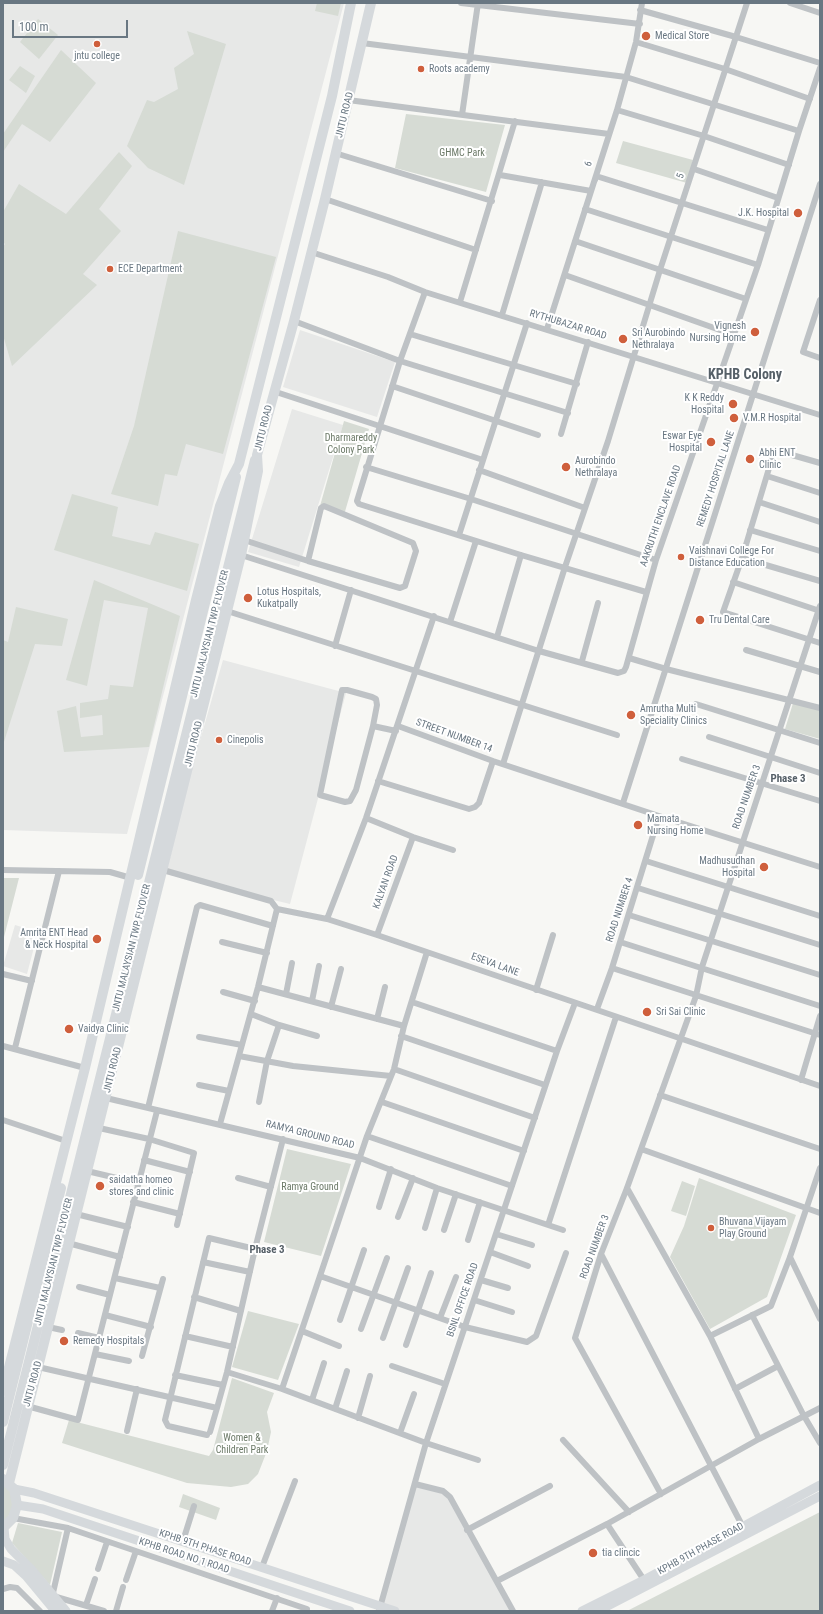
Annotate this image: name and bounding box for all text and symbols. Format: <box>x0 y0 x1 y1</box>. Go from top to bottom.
scale bar <box>14 12 130 38</box>
text: 100 m <box>19 20 49 34</box>
marker: Medical Store <box>640 30 652 42</box>
place label: Medical Store <box>655 30 709 42</box>
marker: jntu college <box>92 39 102 49</box>
place label: jntu college <box>74 50 120 62</box>
place label: Roots academy <box>429 63 490 75</box>
marker: Roots academy <box>416 64 426 74</box>
street label: JNTU ROAD <box>334 91 356 139</box>
park label: GHMC Park <box>439 147 485 159</box>
street label: 6 <box>583 160 595 168</box>
street label: 5 <box>675 172 687 180</box>
place label: J.K. Hospital <box>738 207 789 219</box>
marker: J.K. Hospital <box>792 207 804 219</box>
place label: ECE Department <box>118 263 182 275</box>
marker: ECE Department <box>105 264 115 274</box>
street label: RYTHUBAZAR ROAD <box>528 308 608 342</box>
place label: Vignesh Nursing Home <box>690 320 746 344</box>
marker: Vignesh Nursing Home <box>749 326 761 338</box>
place label: Sri Aurobindo Nethralaya <box>632 327 685 350</box>
marker: Sri Aurobindo Nethralaya <box>617 333 629 345</box>
district label: KPHB Colony <box>708 367 782 383</box>
place label: K K Reddy Hospital <box>684 392 724 416</box>
marker: K K Reddy Hospital <box>727 398 739 410</box>
street label: JNTU ROAD <box>253 404 275 452</box>
marker: V.M.R Hospital <box>728 412 740 424</box>
place label: V.M.R Hospital <box>743 412 801 424</box>
street label: REMEDY HOSPITAL LANE <box>695 429 737 529</box>
place label: Eswar Eye Hospital <box>662 430 702 454</box>
park label: Dharmareddy Colony Park <box>325 432 377 456</box>
marker: Eswar Eye Hospital <box>705 436 717 448</box>
place label: Abhi ENT Clinic <box>759 447 795 470</box>
marker: Abhi ENT Clinic <box>744 453 756 465</box>
place label: Aurobindo Nethralaya <box>575 455 617 478</box>
marker: Aurobindo Nethralaya <box>560 461 572 473</box>
street label: AAKRUTHI ENCLAVE ROAD <box>638 464 684 568</box>
place label: Vaishnavi College For Distance Education <box>689 545 774 568</box>
marker: Vaishnavi College For Distance Education <box>676 552 686 562</box>
street label: JNTU MALAYSIAN TWP FLYOVER <box>188 569 232 699</box>
place label: Lotus Hospitals, Kukatpally <box>257 586 321 610</box>
marker: Lotus Hospitals, Kukatpally <box>242 592 254 604</box>
marker: Tru Dental Care <box>694 614 706 626</box>
place label: Tru Dental Care <box>709 614 770 626</box>
place label: Amrutha Multi Speciality Clinics <box>640 703 707 726</box>
marker: Amrutha Multi Speciality Clinics <box>625 709 637 721</box>
street label: STREET NUMBER 14 <box>414 717 494 755</box>
street label: JNTU ROAD <box>183 720 205 768</box>
place label: Cinepolis <box>227 734 264 746</box>
marker: Cinepolis <box>214 735 224 745</box>
street label: ROAD NUMBER 3 <box>730 763 764 831</box>
district label: Phase 3 <box>770 772 806 786</box>
place label: Mamata Nursing Home <box>647 813 703 836</box>
marker: Mamata Nursing Home <box>632 819 644 831</box>
street label: KALYAN ROAD <box>371 853 401 911</box>
place label: Madhusudhan Hospital <box>699 855 755 878</box>
marker: Madhusudhan Hospital <box>758 861 770 873</box>
street label: ROAD NUMBER 4 <box>604 876 636 944</box>
street label: JNTU MALAYSIAN TWP FLYOVER <box>110 883 154 1013</box>
place label: Amrita ENT Head & Neck Hospital <box>20 927 88 950</box>
marker: Amrita ENT Head & Neck Hospital <box>91 933 103 945</box>
street label: ESEVA LANE <box>469 951 521 979</box>
marker: Sri Sai Clinic <box>641 1006 653 1018</box>
place label: Sri Sai Clinic <box>656 1006 705 1018</box>
marker: Vaidya Clinic <box>63 1023 75 1035</box>
place label: Vaidya Clinic <box>78 1023 129 1035</box>
street label: JNTU ROAD <box>102 1046 124 1094</box>
street label: RAMYA GROUND ROAD <box>264 1118 356 1152</box>
place label: saidatha homeo stores and clinic <box>109 1174 174 1198</box>
marker: saidatha homeo stores and clinic <box>94 1180 106 1192</box>
park label: Ramya Ground <box>281 1181 339 1193</box>
street label: JNTU MALAYSIAN TWP FLYOVER <box>32 1197 76 1327</box>
street label: ROAD NUMBER 3 <box>578 1213 612 1281</box>
place label: Bhuvana Vijayam Play Ground <box>719 1216 786 1240</box>
marker: Bhuvana Vijayam Play Ground <box>706 1223 716 1233</box>
district label: Phase 3 <box>249 1243 285 1257</box>
street label: BSNL OFFICE ROAD <box>445 1261 481 1339</box>
marker: Remedy Hospitals <box>58 1335 70 1347</box>
place label: Remedy Hospitals <box>73 1335 144 1347</box>
street label: JNTU ROAD <box>21 1360 45 1408</box>
park label: Women & Children Park <box>216 1432 268 1456</box>
street label: KPHB 9TH PHASE ROAD <box>656 1520 746 1578</box>
street label: KPHB 9TH PHASE ROAD <box>157 1527 253 1569</box>
street label: KPHB ROAD NO 1 ROAD <box>137 1536 231 1576</box>
marker: tia clincic <box>587 1547 599 1559</box>
place label: tia clincic <box>602 1547 640 1559</box>

